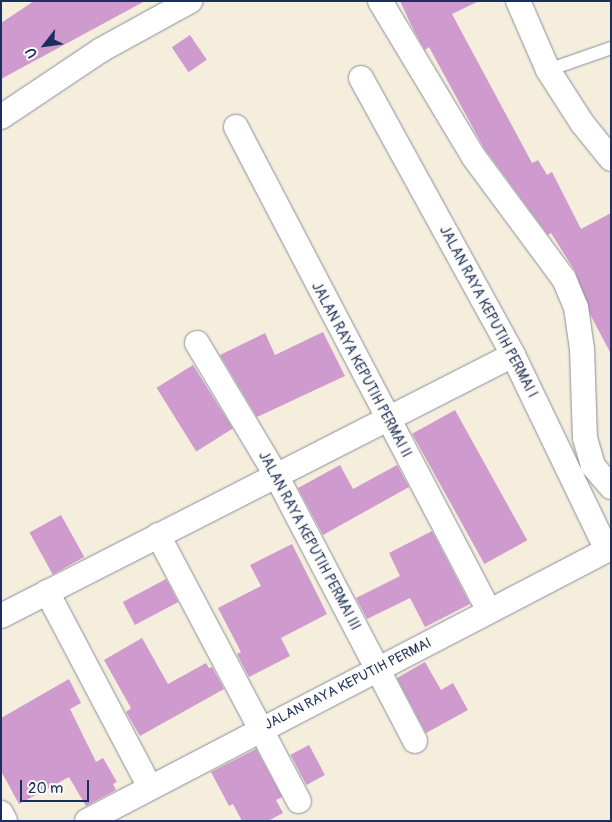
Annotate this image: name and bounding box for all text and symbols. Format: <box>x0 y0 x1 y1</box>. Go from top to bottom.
north arrow <box>20 20 70 70</box>
text: U <box>22 44 41 61</box>
street label: JALAN RAYA KEPUTIH PERMAI I <box>435 223 541 401</box>
street label: JALAN RAYA KEPUTIH PERMAI II <box>308 279 414 461</box>
street label: JALAN RAYA KEPUTIH PERMAI III <box>255 449 363 633</box>
street label: JALAN RAYA KEPUTIH PERMAI <box>262 634 434 734</box>
scale bar <box>22 770 91 802</box>
text: 20 m <box>28 779 63 798</box>

